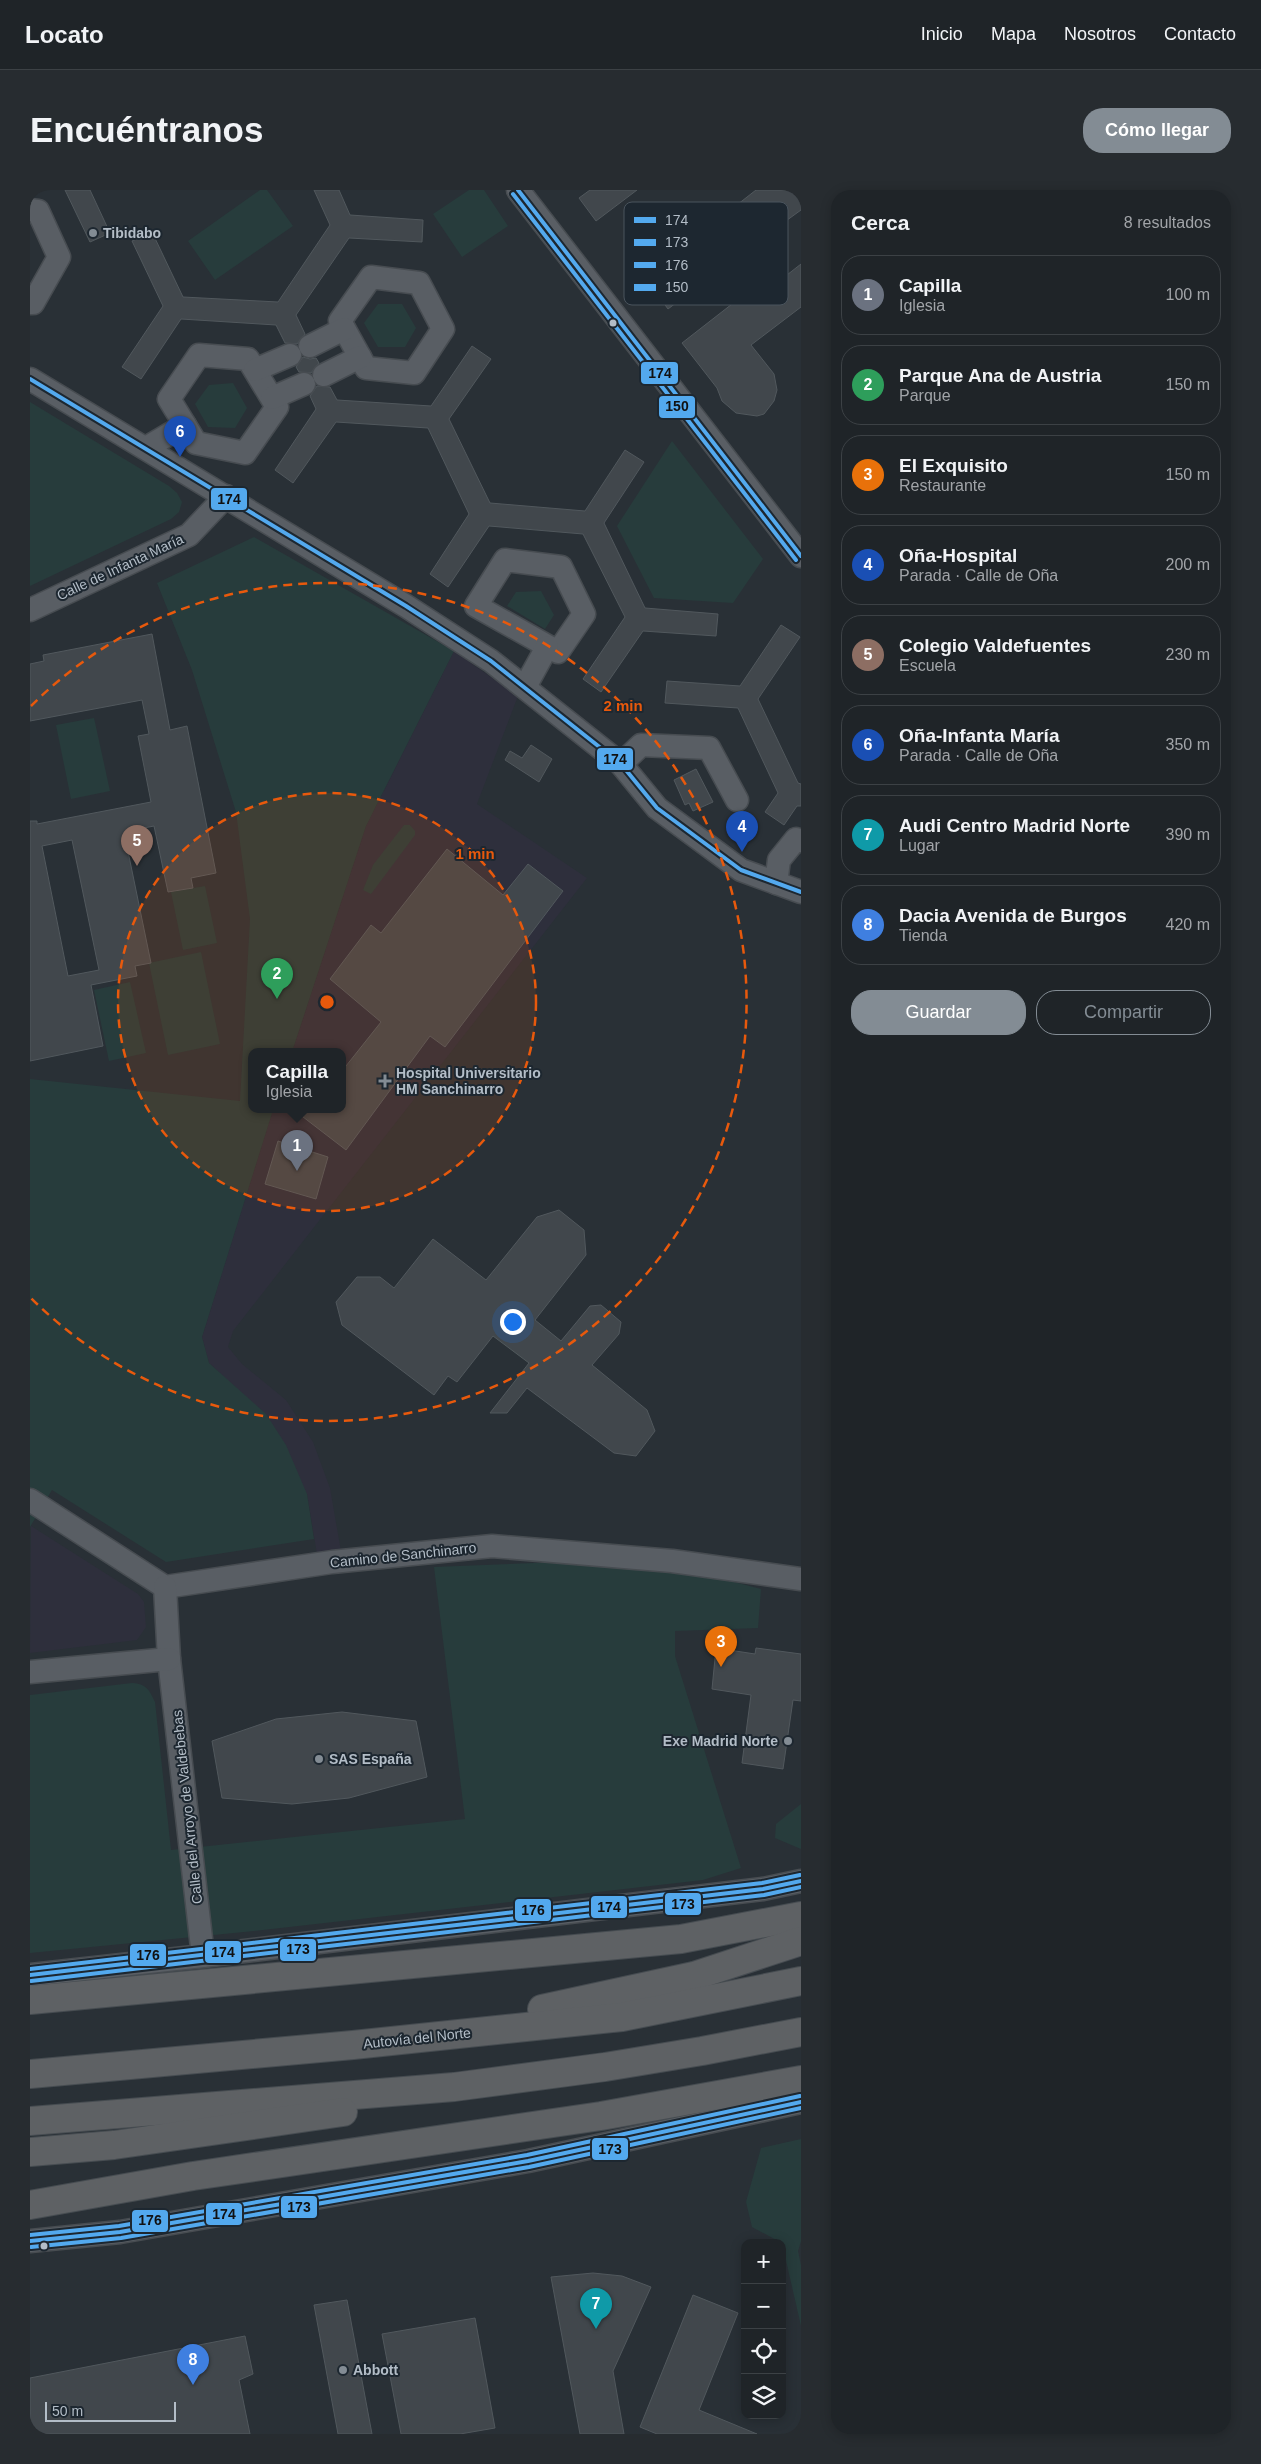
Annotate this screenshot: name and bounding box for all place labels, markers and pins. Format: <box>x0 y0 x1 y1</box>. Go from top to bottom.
place label: Tibidabo <box>103 225 161 241</box>
marker: Tibidabo <box>87 227 99 239</box>
unlabelled marker <box>608 318 618 328</box>
pin: 6 <box>164 416 196 457</box>
pin: 4 <box>726 811 758 852</box>
pin: 5 <box>121 825 153 866</box>
pin: 2 <box>261 958 293 999</box>
centre of rings <box>318 993 336 1011</box>
place label: Hospital Universitario HM Sanchinarro <box>396 1065 541 1097</box>
marker: Hospital Universitario HM Sanchinarro <box>378 1074 392 1088</box>
pin: 1 <box>281 1130 313 1171</box>
pin: 3 <box>705 1626 737 1667</box>
place label: Exe Madrid Norte <box>663 1733 778 1749</box>
marker: Exe Madrid Norte <box>782 1735 794 1747</box>
place label: SAS España <box>329 1751 412 1767</box>
marker: SAS España <box>313 1753 325 1765</box>
unlabelled marker <box>39 2241 49 2251</box>
pin: 7 <box>580 2288 612 2329</box>
pin: 8 <box>177 2344 209 2385</box>
place label: Abbott <box>353 2362 398 2378</box>
marker: Abbott <box>337 2364 349 2376</box>

